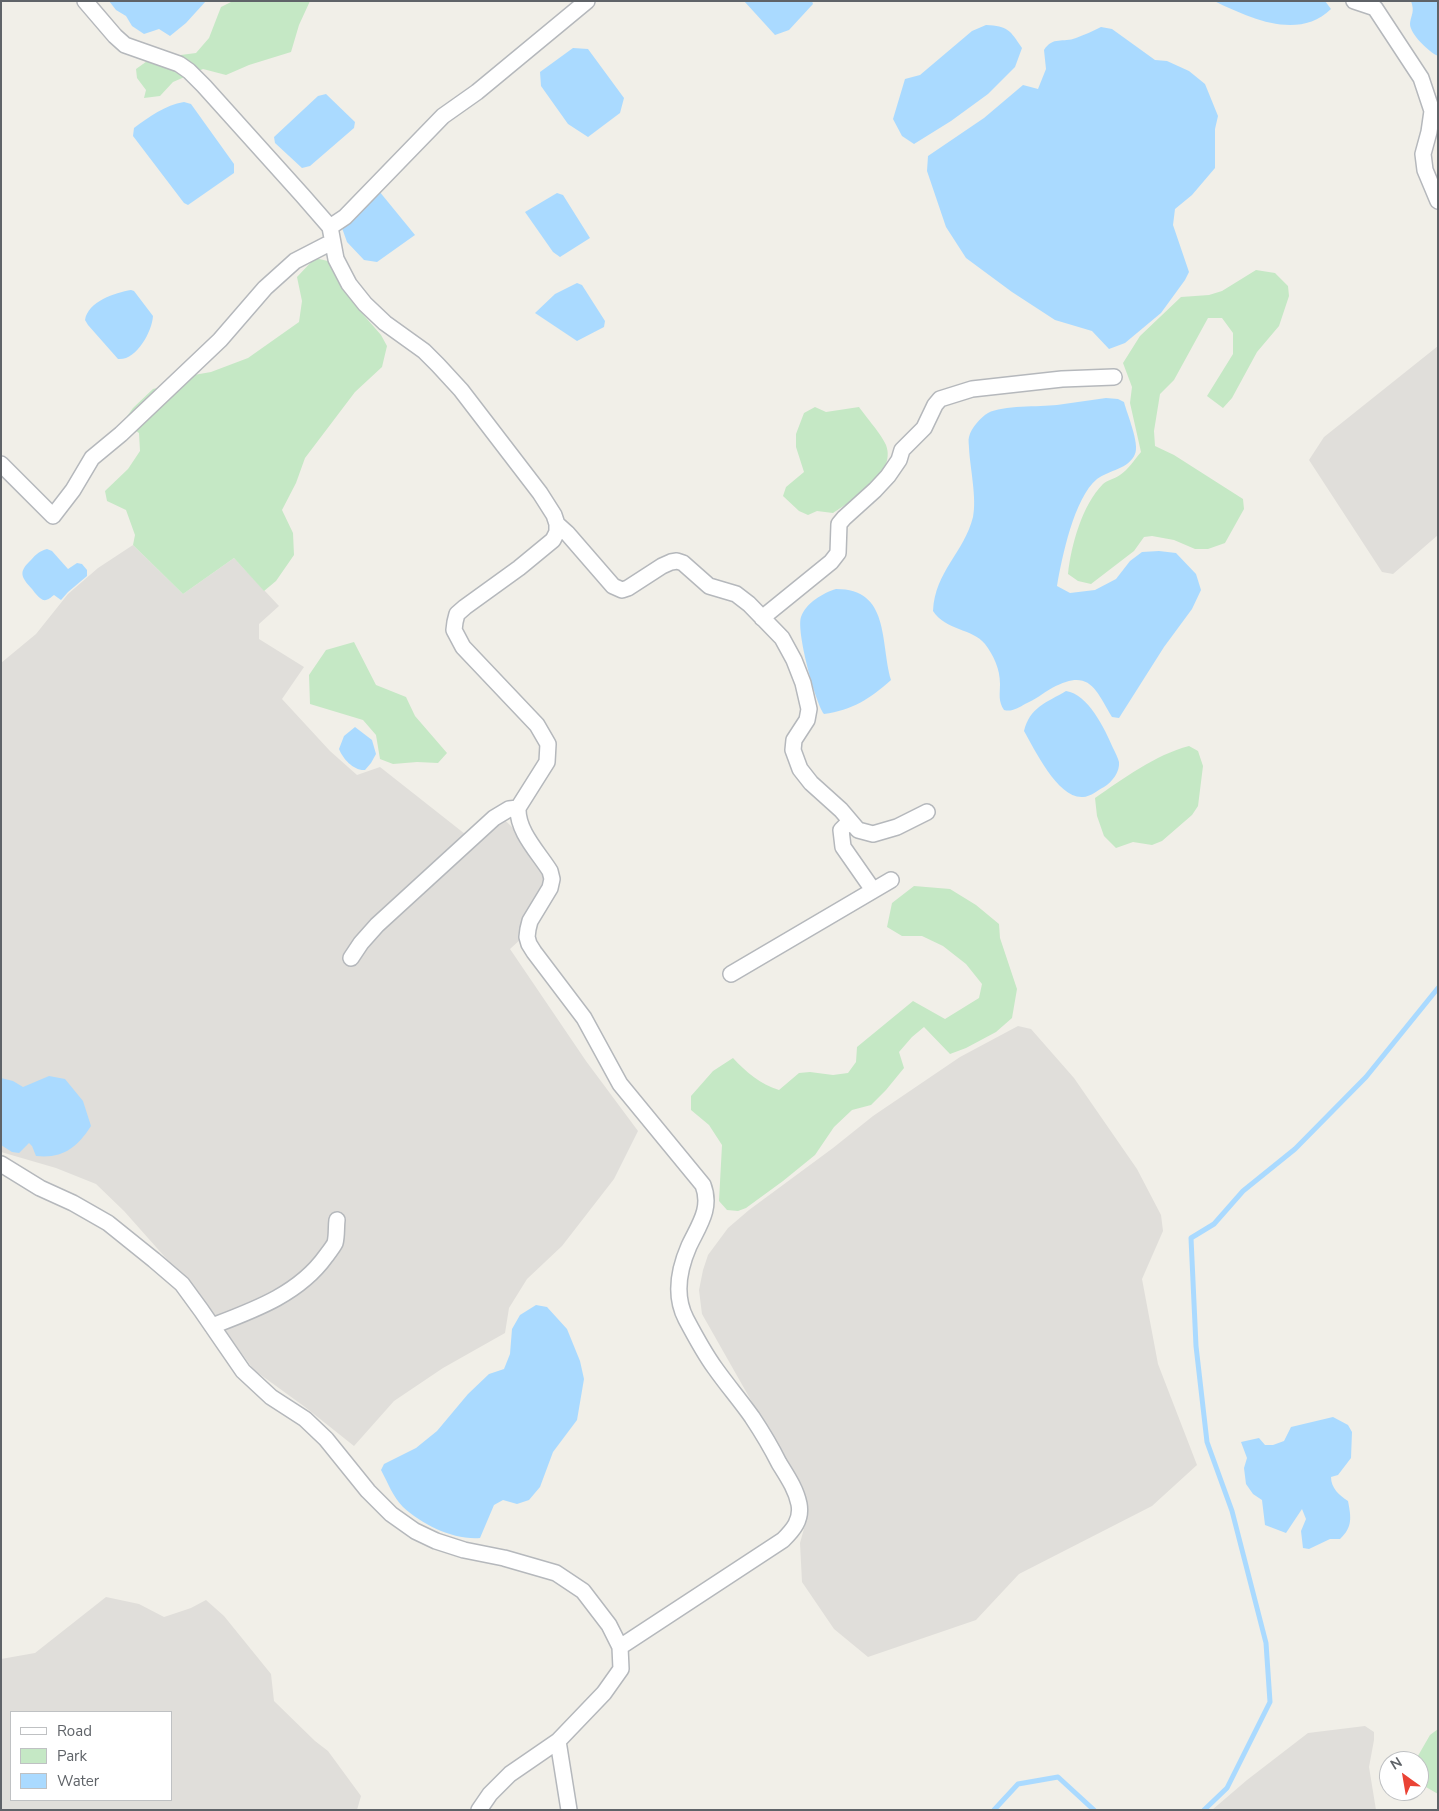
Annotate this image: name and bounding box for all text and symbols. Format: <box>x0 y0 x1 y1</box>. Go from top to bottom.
legend <box>10 1711 172 1801</box>
text: Road <box>57 1721 92 1741</box>
text: Park <box>57 1746 87 1766</box>
north arrow <box>1379 1751 1429 1801</box>
text: N <box>1387 1753 1406 1775</box>
text: Water <box>57 1771 99 1791</box>

